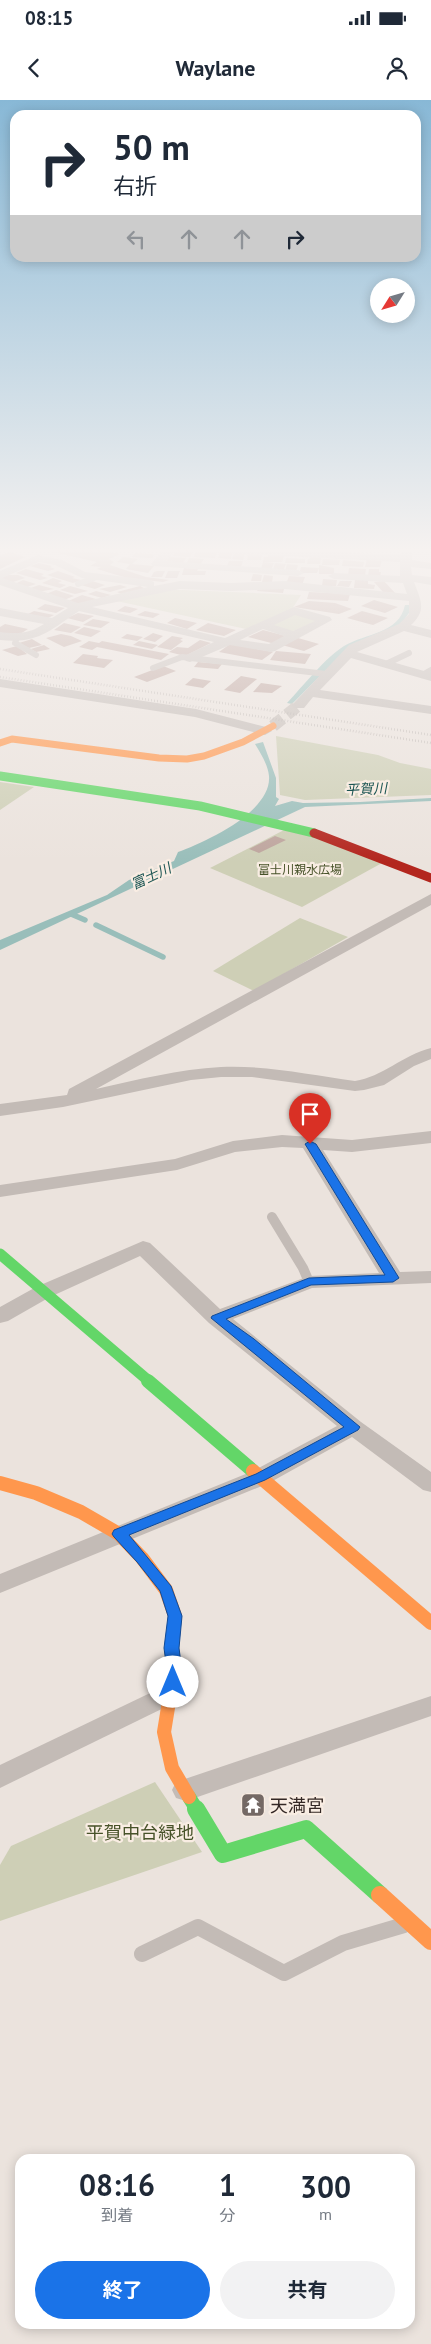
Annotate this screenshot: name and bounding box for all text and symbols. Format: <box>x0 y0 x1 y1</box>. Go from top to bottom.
text: 08:15 <box>25 6 73 30</box>
icon: back <box>20 54 48 82</box>
text: Waylane <box>176 54 255 82</box>
icon: person <box>383 54 411 82</box>
text: 50 m <box>113 124 190 170</box>
icon: right <box>30 130 95 195</box>
text: 右折 <box>113 172 157 200</box>
icon: left <box>122 225 150 253</box>
icon: ahead <box>175 225 203 253</box>
icon: ahead <box>228 225 256 253</box>
icon: right <box>281 225 309 253</box>
north arrow <box>370 278 415 322</box>
map controls <box>370 278 415 323</box>
water label: 平賀川 <box>345 779 389 799</box>
water label: 富士川 <box>128 858 176 893</box>
park label: 富士川親水広場 <box>258 862 342 877</box>
pin <box>289 1093 331 1144</box>
icon: arrive <box>296 1100 324 1128</box>
position arrow <box>146 1655 198 1707</box>
temple icon: 天満宮 <box>240 1792 266 1818</box>
place label: 天満宮 <box>270 1794 324 1817</box>
park label: 平賀中台緑地 <box>86 1821 194 1844</box>
text: 08:16 <box>79 2165 155 2204</box>
text: 1 <box>219 2165 236 2204</box>
text: 300 <box>300 2167 351 2206</box>
text: m <box>319 2204 332 2224</box>
text: 到着 <box>101 2205 133 2225</box>
text: 分 <box>220 2205 236 2225</box>
button: 終了 <box>35 2261 210 2319</box>
button: 共有 <box>220 2261 395 2319</box>

